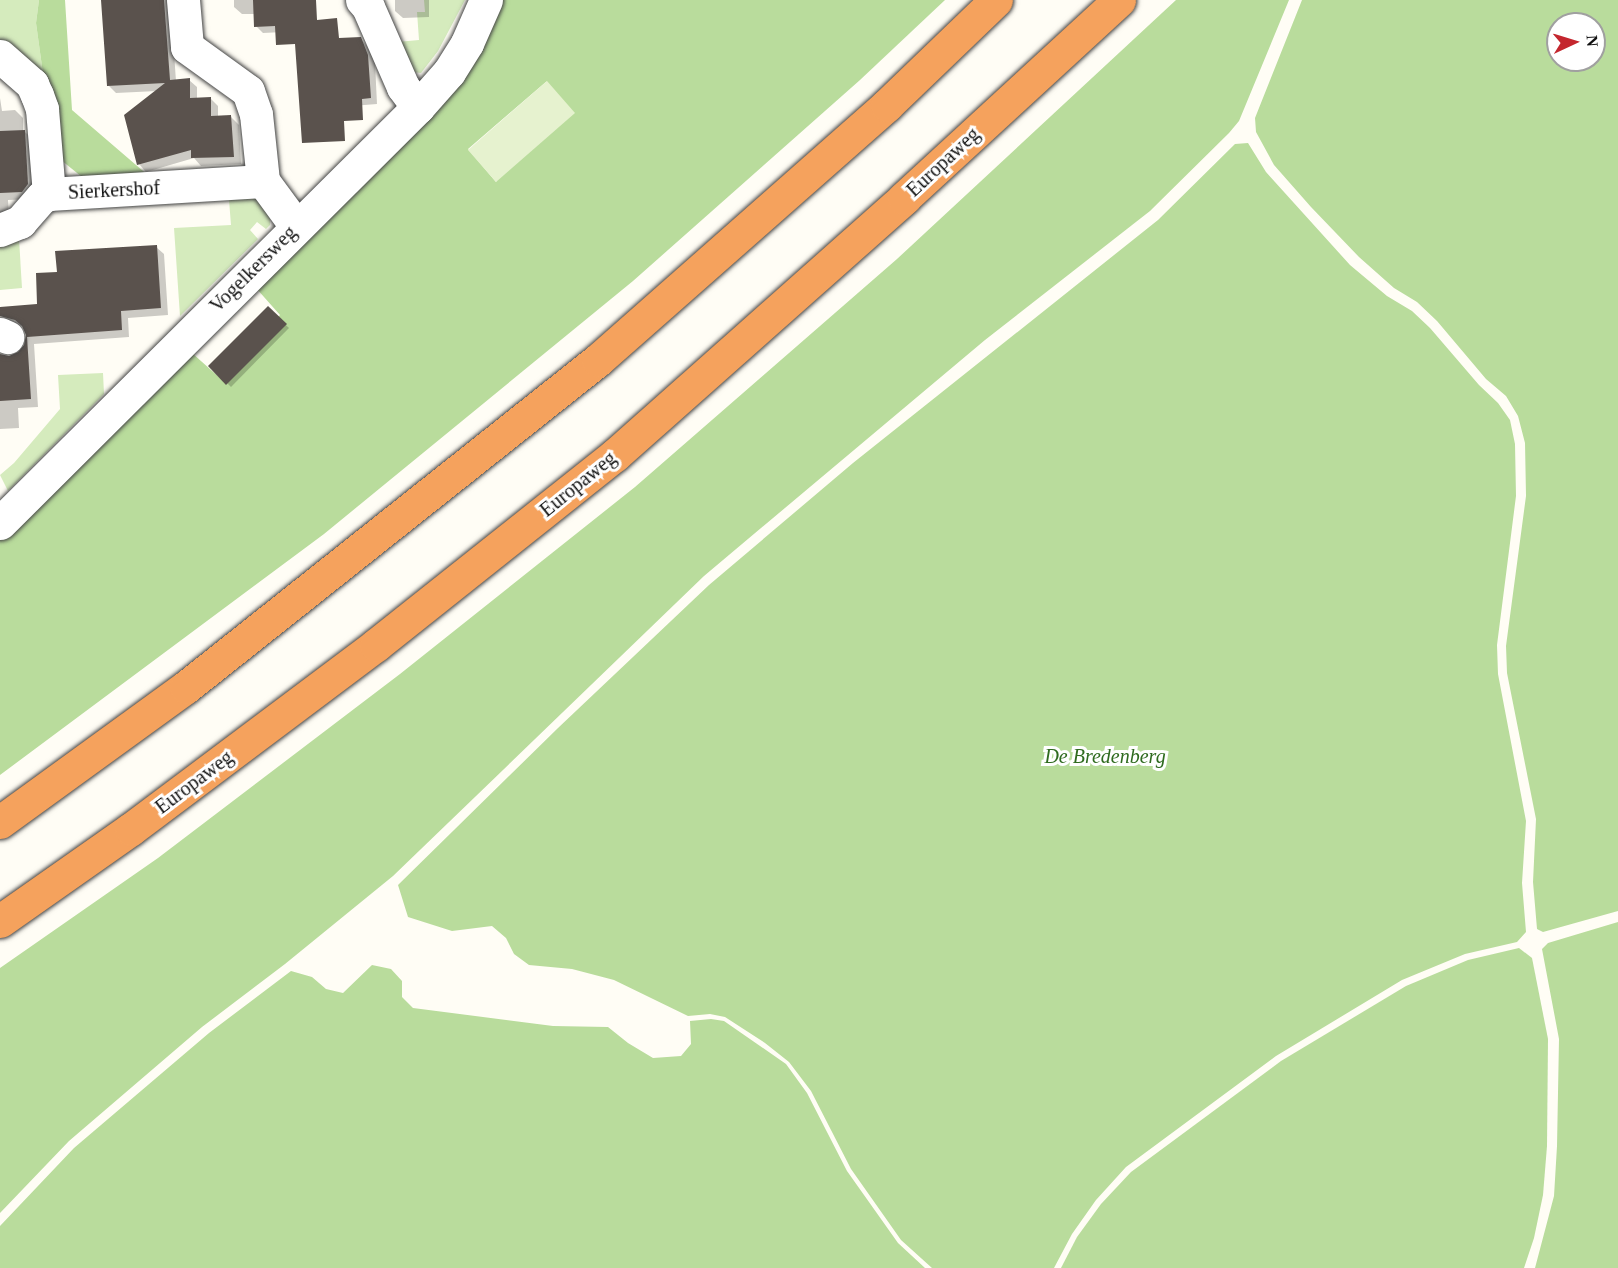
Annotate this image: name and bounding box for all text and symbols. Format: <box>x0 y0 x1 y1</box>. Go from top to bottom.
north arrow <box>1546 12 1606 72</box>
text: N <box>1584 34 1601 47</box>
street label: Europaweg <box>902 122 984 202</box>
street label: Sierkershof <box>67 176 161 204</box>
street label: Vogelkersweg <box>205 221 301 317</box>
street label: Europaweg <box>535 446 621 522</box>
park label: De Bredenberg <box>1044 744 1166 768</box>
street label: Europaweg <box>150 745 238 819</box>

